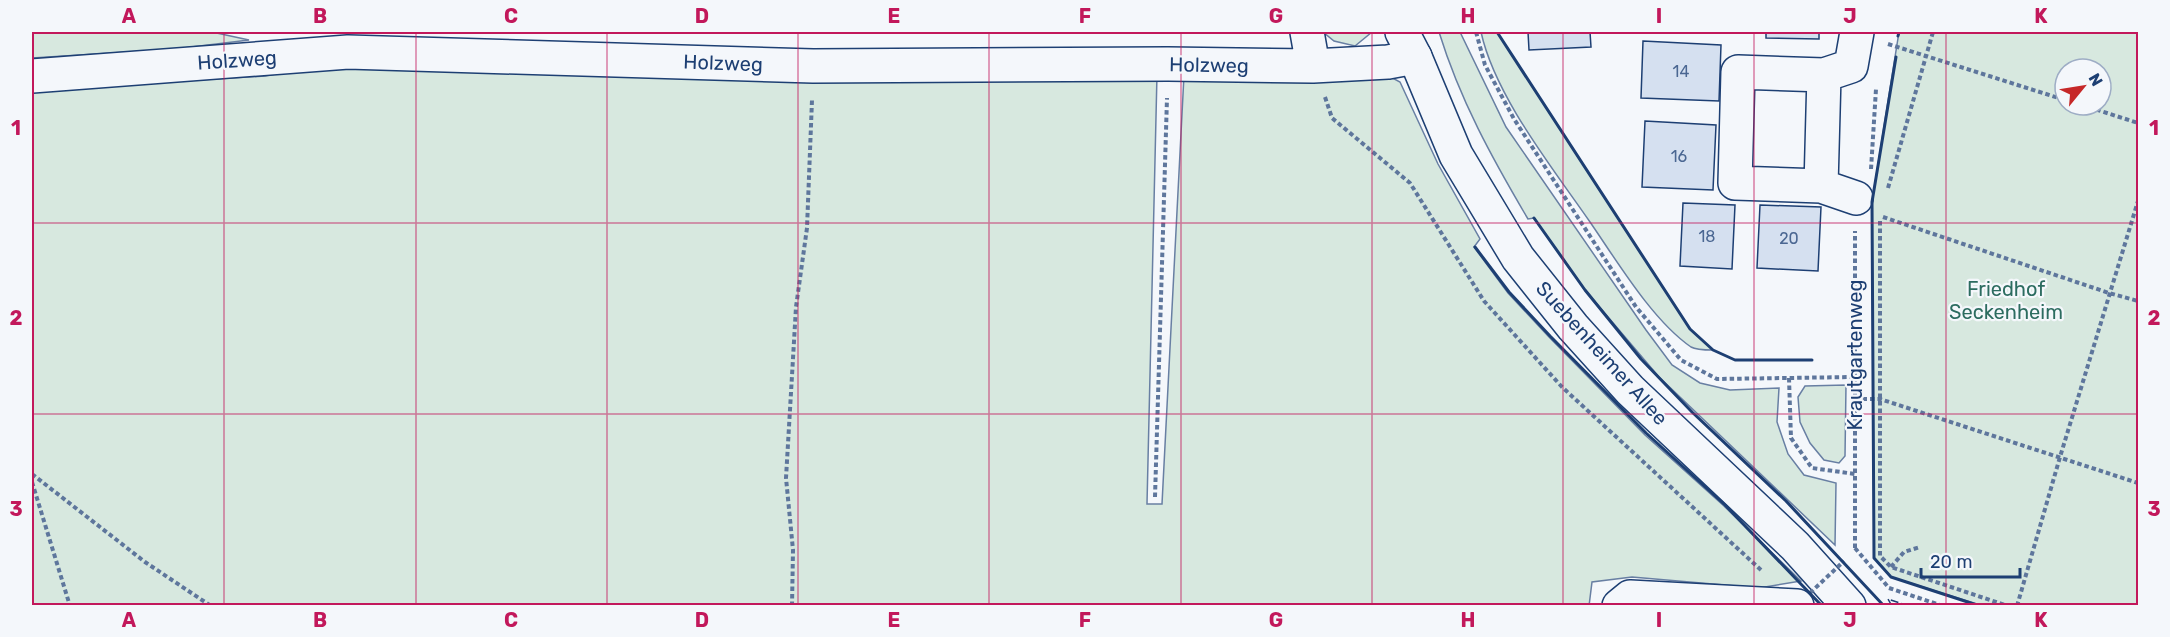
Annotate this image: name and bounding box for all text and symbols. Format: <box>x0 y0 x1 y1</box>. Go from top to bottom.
text: A <box>122 4 137 28</box>
text: B <box>313 4 327 28</box>
text: C <box>504 4 518 28</box>
text: D <box>695 4 709 28</box>
text: E <box>888 4 900 28</box>
text: F <box>1079 4 1091 28</box>
text: G <box>1269 4 1283 28</box>
text: H <box>1461 4 1475 28</box>
text: I <box>1656 4 1662 28</box>
text: J <box>1843 4 1857 28</box>
text: K <box>2034 4 2048 28</box>
street label: Holzweg <box>196 45 278 75</box>
street label: Holzweg <box>683 50 763 76</box>
street label: Holzweg <box>1169 52 1249 78</box>
north arrow <box>2053 57 2113 117</box>
house number: 14 <box>1673 62 1689 81</box>
text: N <box>2084 70 2107 89</box>
text: 1 <box>11 116 21 140</box>
text: 1 <box>2149 116 2159 140</box>
house number: 16 <box>1671 147 1688 166</box>
house number: 18 <box>1698 227 1716 246</box>
house number: 20 <box>1779 229 1799 248</box>
street label: Suebenheimer Allee <box>1531 276 1673 430</box>
park label: Friedhof Seckenheim <box>1949 277 2063 324</box>
street label: Krautgartenweg <box>1843 280 1867 430</box>
text: 2 <box>10 306 23 330</box>
text: 2 <box>2148 306 2161 330</box>
text: 3 <box>9 497 23 521</box>
text: 3 <box>2147 497 2161 521</box>
scale bar <box>1921 541 2020 579</box>
text: 20 m <box>1930 551 1972 573</box>
text: A <box>122 608 137 632</box>
text: B <box>313 608 327 632</box>
text: C <box>504 608 518 632</box>
text: D <box>695 608 709 632</box>
text: E <box>888 608 900 632</box>
text: F <box>1079 608 1091 632</box>
text: G <box>1269 608 1283 632</box>
text: H <box>1461 608 1475 632</box>
text: I <box>1656 608 1662 632</box>
text: J <box>1843 608 1857 632</box>
text: K <box>2034 608 2048 632</box>

